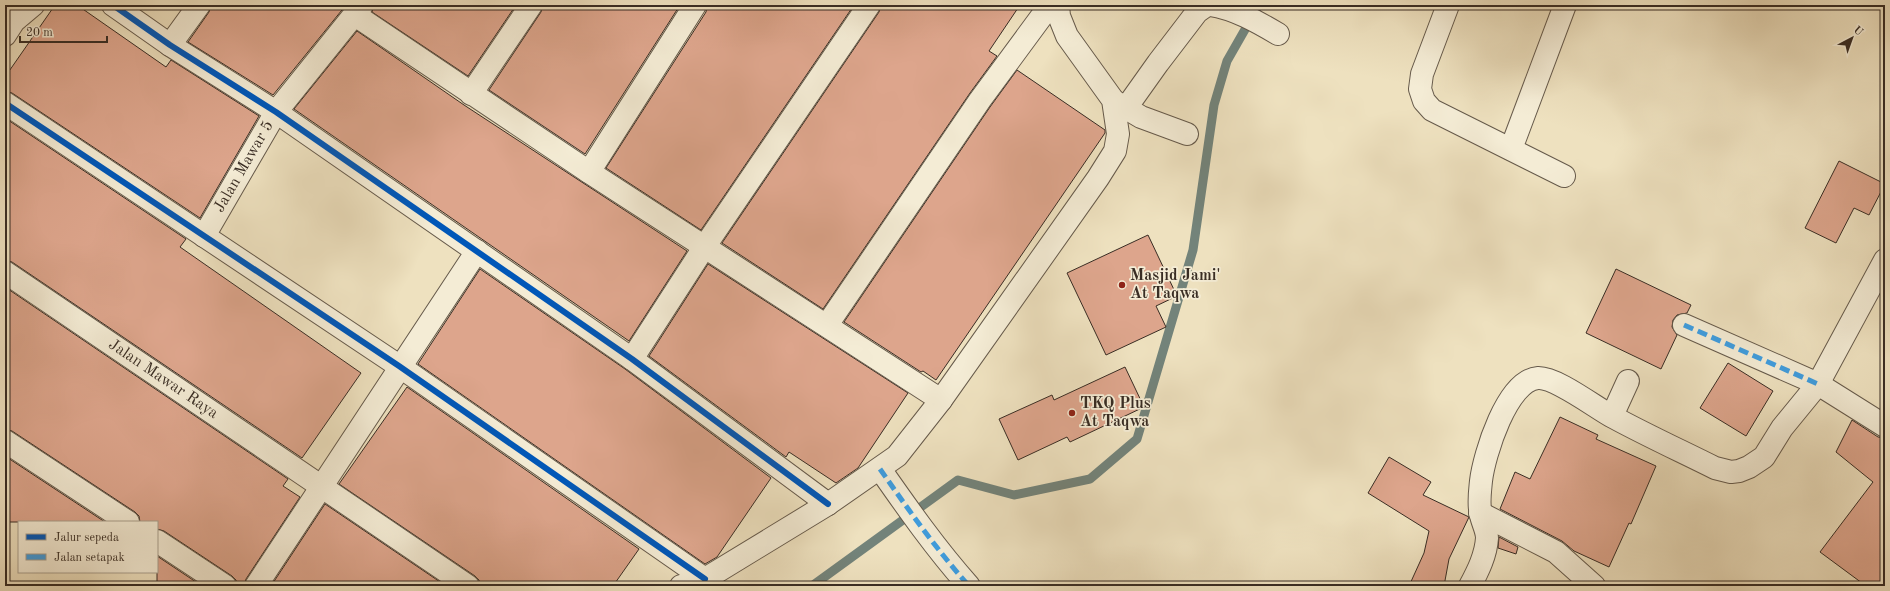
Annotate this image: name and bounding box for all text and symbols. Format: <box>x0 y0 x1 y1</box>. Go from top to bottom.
scale bar <box>20 18 107 44</box>
north arrow <box>1832 18 1872 58</box>
text: U <box>1851 25 1865 39</box>
text: 20 m <box>26 27 53 39</box>
street label: Jalan Mawar 5 <box>211 118 277 215</box>
place label: Masjid Jami' At Taqwa <box>1130 268 1220 302</box>
marker: Masjid Jami' At Taqwa <box>1117 280 1127 290</box>
street label: Jalan Mawar Raya <box>105 336 221 422</box>
place label: TKQ Plus At Taqwa <box>1080 396 1151 430</box>
marker: TKQ Plus At Taqwa <box>1067 408 1077 418</box>
legend <box>18 521 158 573</box>
text: Jalur sepeda <box>54 532 119 544</box>
text: Jalan setapak <box>54 552 125 564</box>

